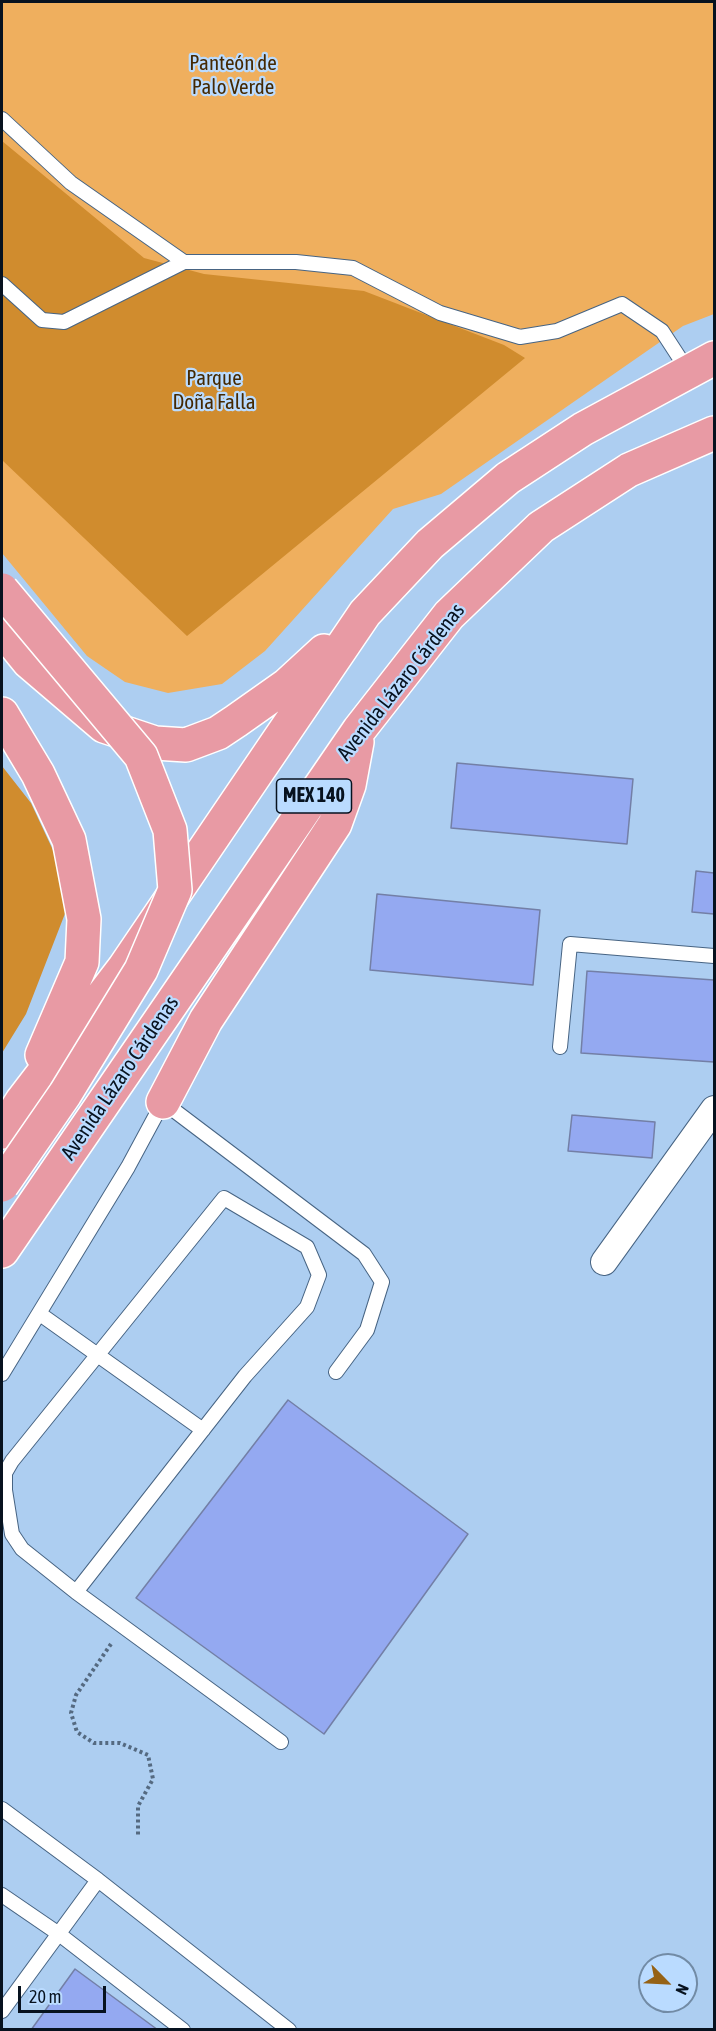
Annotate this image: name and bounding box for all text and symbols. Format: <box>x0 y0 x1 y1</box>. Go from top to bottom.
park label: Panteón de Palo Verde <box>189 50 277 100</box>
park label: Parque Doña Falla <box>172 365 256 415</box>
street label: Avenida Lázaro Cárdenas <box>332 598 470 766</box>
road number: MEX 140 <box>276 779 352 813</box>
street label: Avenida Lázaro Cárdenas <box>56 991 184 1165</box>
north arrow <box>638 1953 698 2013</box>
scale bar <box>21 1974 110 2012</box>
text: N <box>672 1982 693 1997</box>
text: 20 m <box>29 1986 61 2007</box>

